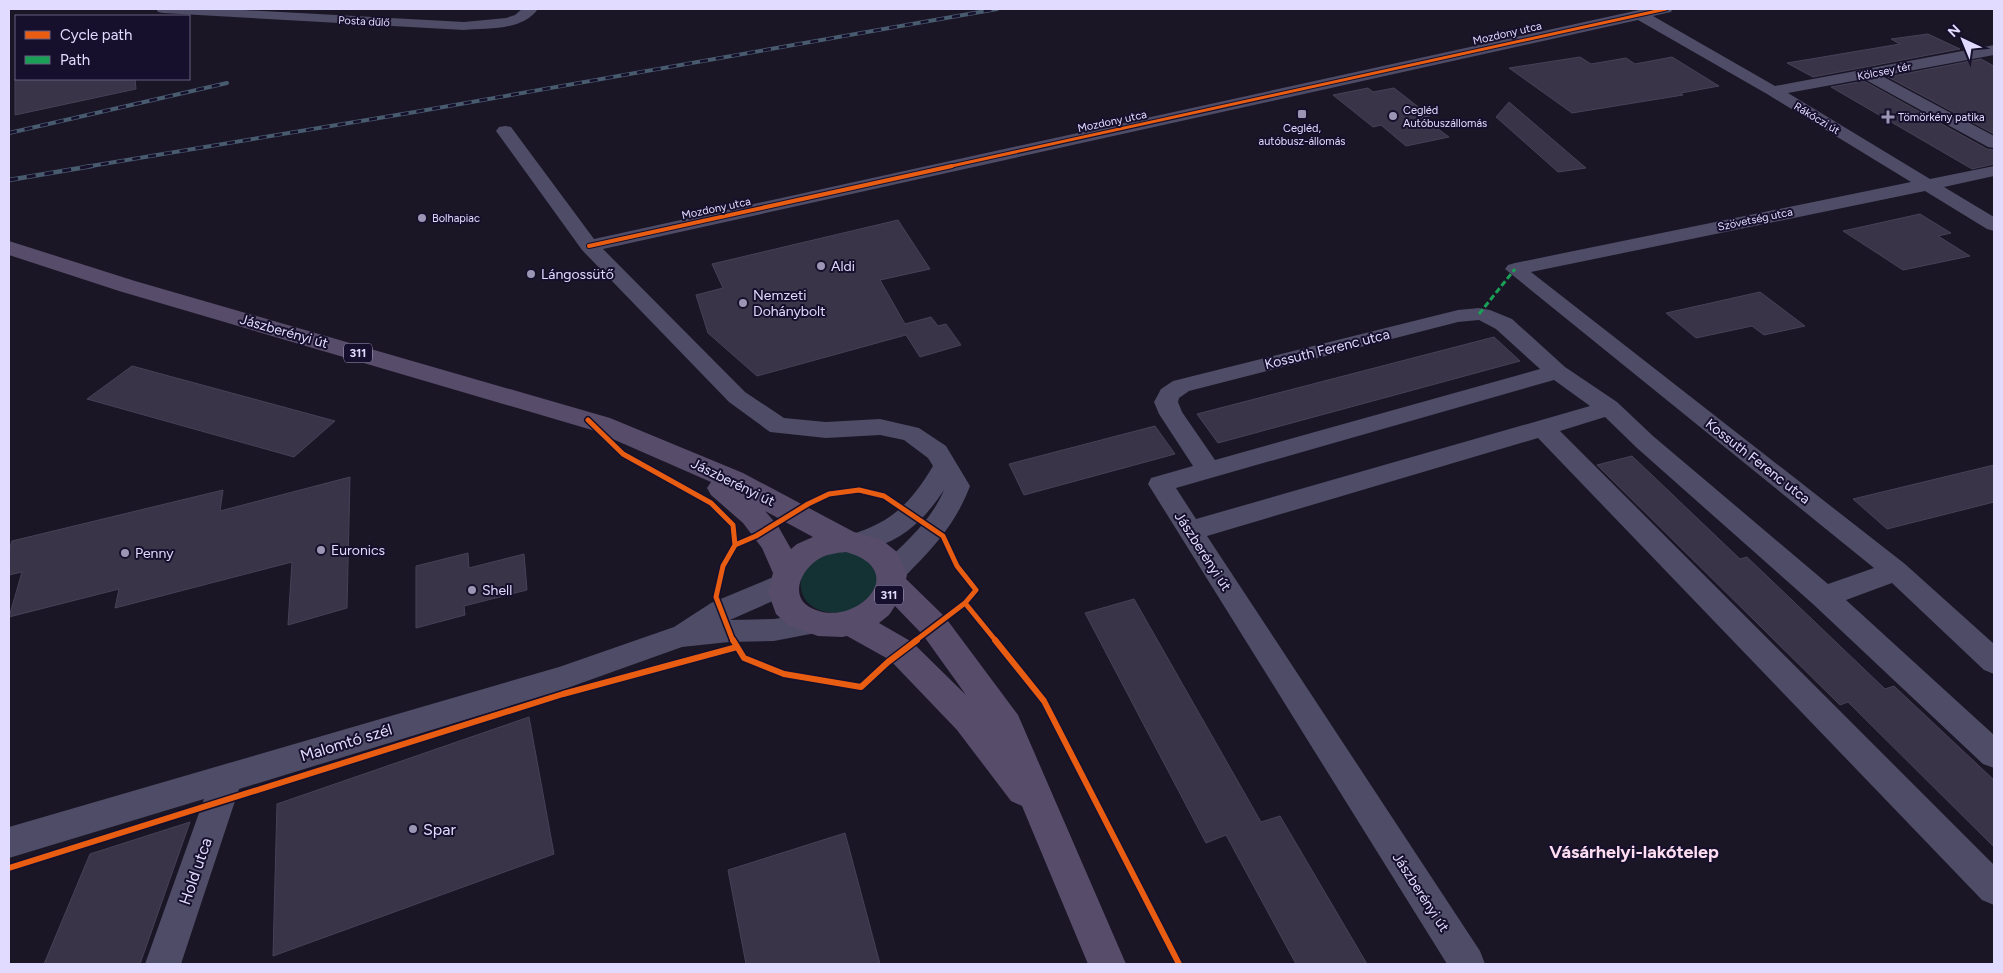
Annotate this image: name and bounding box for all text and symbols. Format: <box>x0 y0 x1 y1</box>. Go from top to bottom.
street label: Posta dűlő <box>338 14 390 29</box>
legend <box>15 15 190 80</box>
north arrow <box>1938 15 1988 65</box>
street label: Mozdony utca <box>1471 19 1543 48</box>
text: N <box>1945 21 1964 41</box>
text: Cycle path <box>60 26 132 44</box>
text: Path <box>60 51 90 69</box>
street label: Kölcsey tér <box>1856 60 1912 83</box>
street label: Rákóczi út <box>1792 100 1842 137</box>
place label: Cegléd Autóbuszállomás <box>1403 104 1487 130</box>
street label: Mozdony utca <box>1076 108 1148 135</box>
marker: Cegléd, autóbusz-állomás <box>1296 108 1308 120</box>
marker: Cegléd Autóbuszállomás <box>1387 110 1399 122</box>
marker: Tömörkény patika <box>1882 111 1894 123</box>
place label: Tömörkény patika <box>1898 111 1985 124</box>
place label: Cegléd, autóbusz-állomás <box>1259 122 1345 148</box>
street label: Mozdony utca <box>680 195 752 222</box>
street label: Szövetség utca <box>1716 205 1794 234</box>
marker: Bolhapiac <box>416 212 428 224</box>
place label: Bolhapiac <box>432 212 480 225</box>
place label: Aldi <box>831 258 855 275</box>
marker: Aldi <box>815 260 827 272</box>
place label: Lángossütő <box>541 266 614 283</box>
marker: Lángossütő <box>525 268 537 280</box>
place label: Nemzeti Dohánybolt <box>753 287 825 320</box>
marker: Nemzeti Dohánybolt <box>737 297 749 309</box>
street label: Jászberényi út <box>238 311 330 352</box>
street label: Kossuth Ferenc utca <box>1263 326 1391 373</box>
road number: 311 <box>344 343 372 362</box>
street label: Kossuth Ferenc utca <box>1702 415 1813 508</box>
street label: Jászberényi út <box>688 455 777 510</box>
street label: Jászberényi út <box>1171 509 1234 594</box>
place label: Euronics <box>331 542 385 559</box>
marker: Euronics <box>315 544 327 556</box>
place label: Penny <box>135 545 174 562</box>
marker: Penny <box>119 547 131 559</box>
place label: Shell <box>482 582 512 599</box>
marker: Shell <box>466 584 478 596</box>
road number: 311 <box>875 586 903 604</box>
street label: Malomtó szél <box>298 720 394 765</box>
place label: Spar <box>423 820 456 839</box>
marker: Spar <box>407 823 419 835</box>
street label: Hold utca <box>175 835 216 907</box>
district label: Vásárhelyi-lakótelep <box>1549 841 1719 863</box>
street label: Jászberényi út <box>1389 850 1452 935</box>

